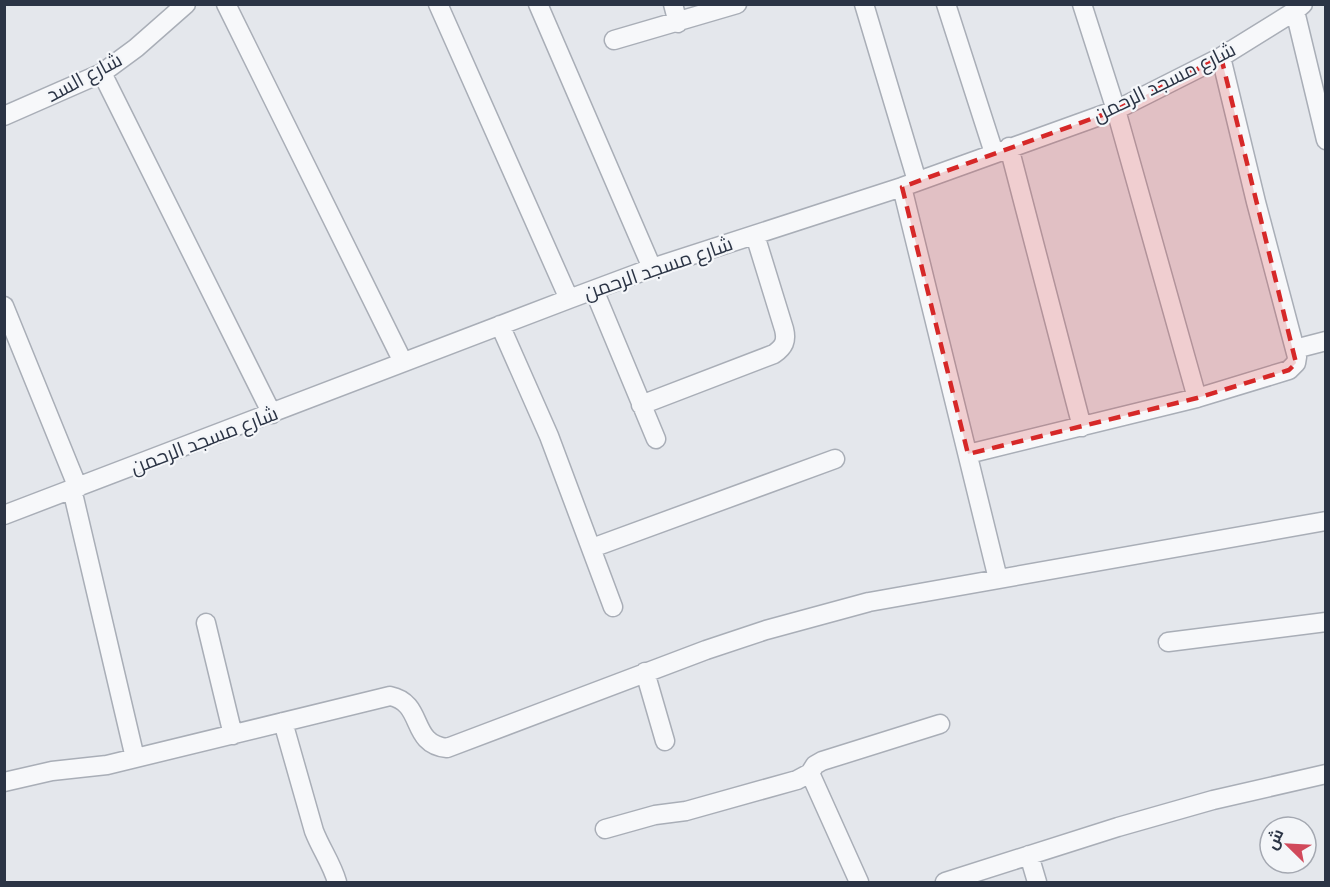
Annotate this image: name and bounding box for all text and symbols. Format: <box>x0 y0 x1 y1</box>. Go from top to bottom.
street label: شارع مسجد الرحمن <box>1089 37 1240 129</box>
street label: شارع السد <box>42 47 127 109</box>
street label: شارع مسجد الرحمن <box>580 231 736 307</box>
street label: شارع مسجد الرحمن <box>127 401 282 481</box>
north arrow <box>1258 815 1318 875</box>
text: ش <box>1262 826 1288 852</box>

